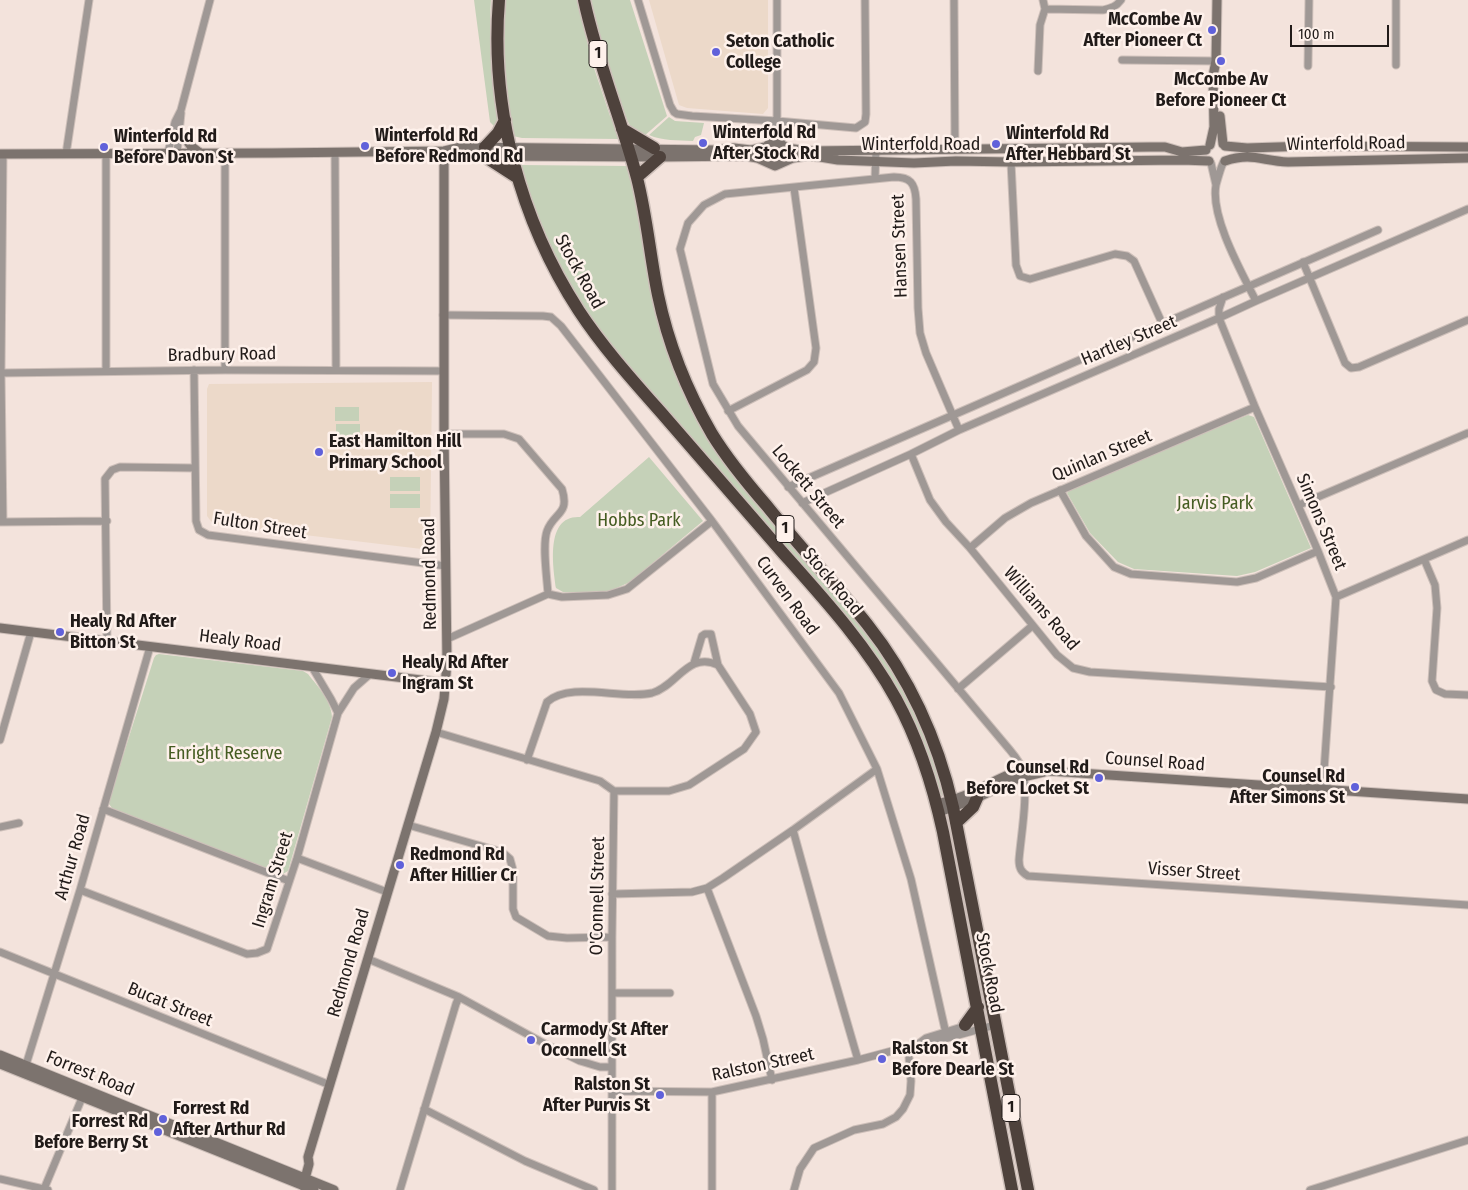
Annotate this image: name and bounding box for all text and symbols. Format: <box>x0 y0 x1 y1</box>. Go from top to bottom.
place label: McCombe Av After Pioneer Ct <box>1084 9 1202 52</box>
scale bar <box>1293 15 1392 47</box>
marker: McCombe Av After Pioneer Ct <box>1206 24 1218 36</box>
text: 100 m <box>1298 25 1335 43</box>
place label: Seton Catholic College <box>726 31 834 74</box>
road number: 1 <box>589 41 607 68</box>
marker: Seton Catholic College <box>710 46 722 58</box>
marker: McCombe Av Before Pioneer Ct <box>1215 55 1227 67</box>
place label: McCombe Av Before Pioneer Ct <box>1156 69 1286 112</box>
place label: Winterfold Rd After Stock Rd <box>713 122 820 164</box>
place label: Winterfold Rd After Hebbard St <box>1006 123 1131 166</box>
place label: Winterfold Rd Before Redmond Rd <box>375 125 523 168</box>
place label: Winterfold Rd Before Davon St <box>114 126 233 168</box>
street label: Winterfold Road <box>1286 132 1406 156</box>
street label: Winterfold Road <box>862 134 980 156</box>
marker: Winterfold Rd After Stock Rd <box>697 137 709 149</box>
marker: Winterfold Rd After Hebbard St <box>990 138 1002 150</box>
marker: Winterfold Rd Before Redmond Rd <box>359 140 371 152</box>
marker: Winterfold Rd Before Davon St <box>98 141 110 153</box>
street label: Hansen Street <box>887 194 913 298</box>
street label: Stock Road <box>550 231 608 313</box>
street label: Hartley Street <box>1078 311 1180 371</box>
street label: Bradbury Road <box>167 343 277 367</box>
street label: Quinlan Street <box>1049 425 1155 487</box>
place label: East Hamilton Hill Primary School <box>329 431 461 474</box>
street label: Lockett Street <box>767 441 849 533</box>
marker: East Hamilton Hill Primary School <box>313 446 325 458</box>
street label: Simons Street <box>1291 471 1351 573</box>
park label: Jarvis Park <box>1177 493 1253 515</box>
street label: Fulton Street <box>212 508 308 544</box>
park label: Hobbs Park <box>597 510 681 532</box>
road number: 1 <box>776 516 794 542</box>
street label: Redmond Road <box>418 518 442 630</box>
street label: Stock Road <box>797 544 867 620</box>
street label: Curven Road <box>751 552 823 640</box>
street label: Williams Road <box>999 563 1083 655</box>
place label: Healy Rd After Bitton St <box>70 611 176 654</box>
street label: Healy Road <box>198 625 282 657</box>
marker: Healy Rd After Bitton St <box>54 626 66 638</box>
place label: Healy Rd After Ingram St <box>402 652 508 694</box>
marker: Healy Rd After Ingram St <box>386 667 398 679</box>
park label: Enright Reserve <box>168 743 282 765</box>
street label: Counsel Road <box>1104 748 1206 776</box>
place label: Counsel Rd Before Locket St <box>966 757 1089 800</box>
place label: Counsel Rd After Simons St <box>1230 766 1345 809</box>
marker: Counsel Rd Before Locket St <box>1093 772 1105 784</box>
marker: Counsel Rd After Simons St <box>1349 781 1361 793</box>
street label: Arthur Road <box>50 812 96 902</box>
street label: Ingram Street <box>248 829 298 931</box>
street label: O'Connell Street <box>586 836 610 956</box>
place label: Redmond Rd After Hillier Cr <box>410 844 516 886</box>
street label: Visser Street <box>1147 858 1241 886</box>
marker: Redmond Rd After Hillier Cr <box>394 859 406 871</box>
street label: Redmond Road <box>323 906 375 1020</box>
street label: Stock Road <box>971 931 1007 1015</box>
street label: Bucat Street <box>124 978 216 1032</box>
place label: Carmody St After Oconnell St <box>541 1019 668 1062</box>
marker: Carmody St After Oconnell St <box>525 1034 537 1046</box>
place label: Ralston St Before Dearle St <box>892 1038 1014 1080</box>
street label: Ralston Street <box>710 1044 816 1086</box>
street label: Forrest Road <box>43 1047 137 1101</box>
marker: Ralston St Before Dearle St <box>876 1053 888 1065</box>
place label: Ralston St After Purvis St <box>543 1074 650 1116</box>
marker: Ralston St After Purvis St <box>654 1089 666 1101</box>
road number: 1 <box>1002 1094 1020 1122</box>
place label: Forrest Rd After Arthur Rd <box>173 1098 286 1140</box>
place label: Forrest Rd Before Berry St <box>34 1111 148 1154</box>
marker: Forrest Rd After Arthur Rd <box>157 1113 169 1125</box>
marker: Forrest Rd Before Berry St <box>152 1126 164 1138</box>

